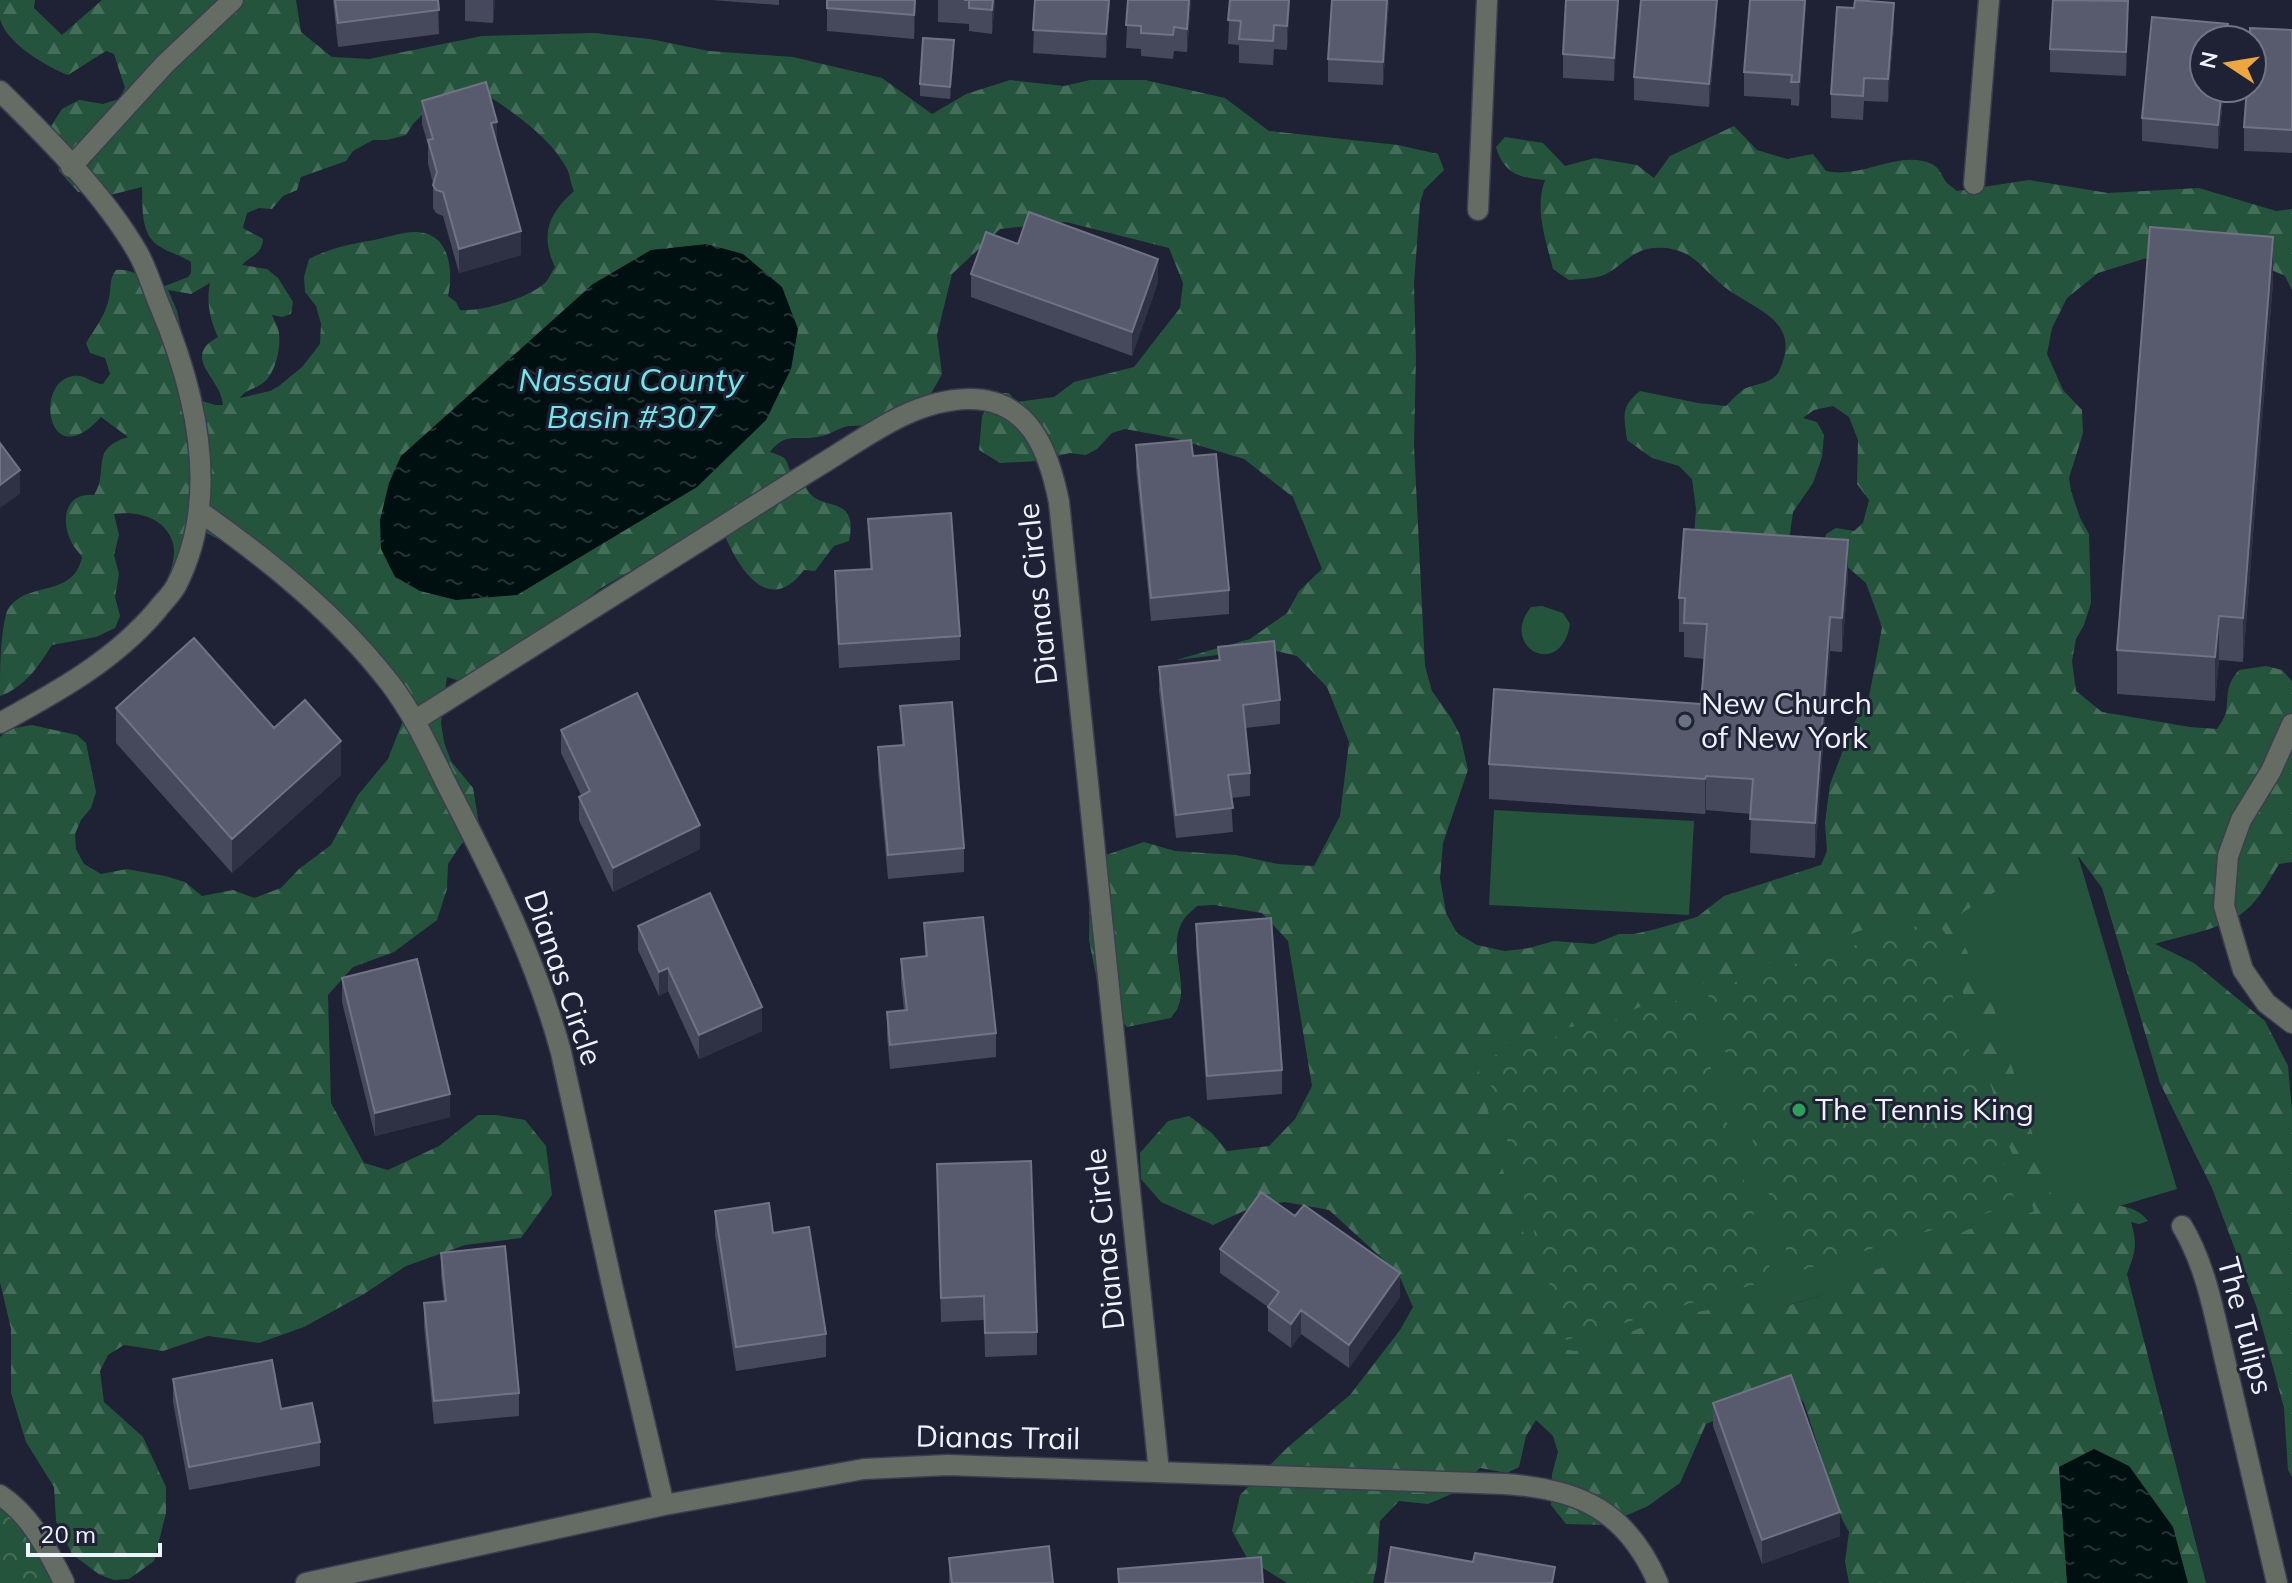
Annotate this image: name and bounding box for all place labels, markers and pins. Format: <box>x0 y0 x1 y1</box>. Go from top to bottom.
place label: New Church of New York <box>1701 684 1872 756</box>
marker: New Church of New York <box>1676 712 1694 730</box>
place label: The Tennis King <box>1815 1090 2034 1128</box>
marker: The Tennis King <box>1790 1101 1808 1119</box>

